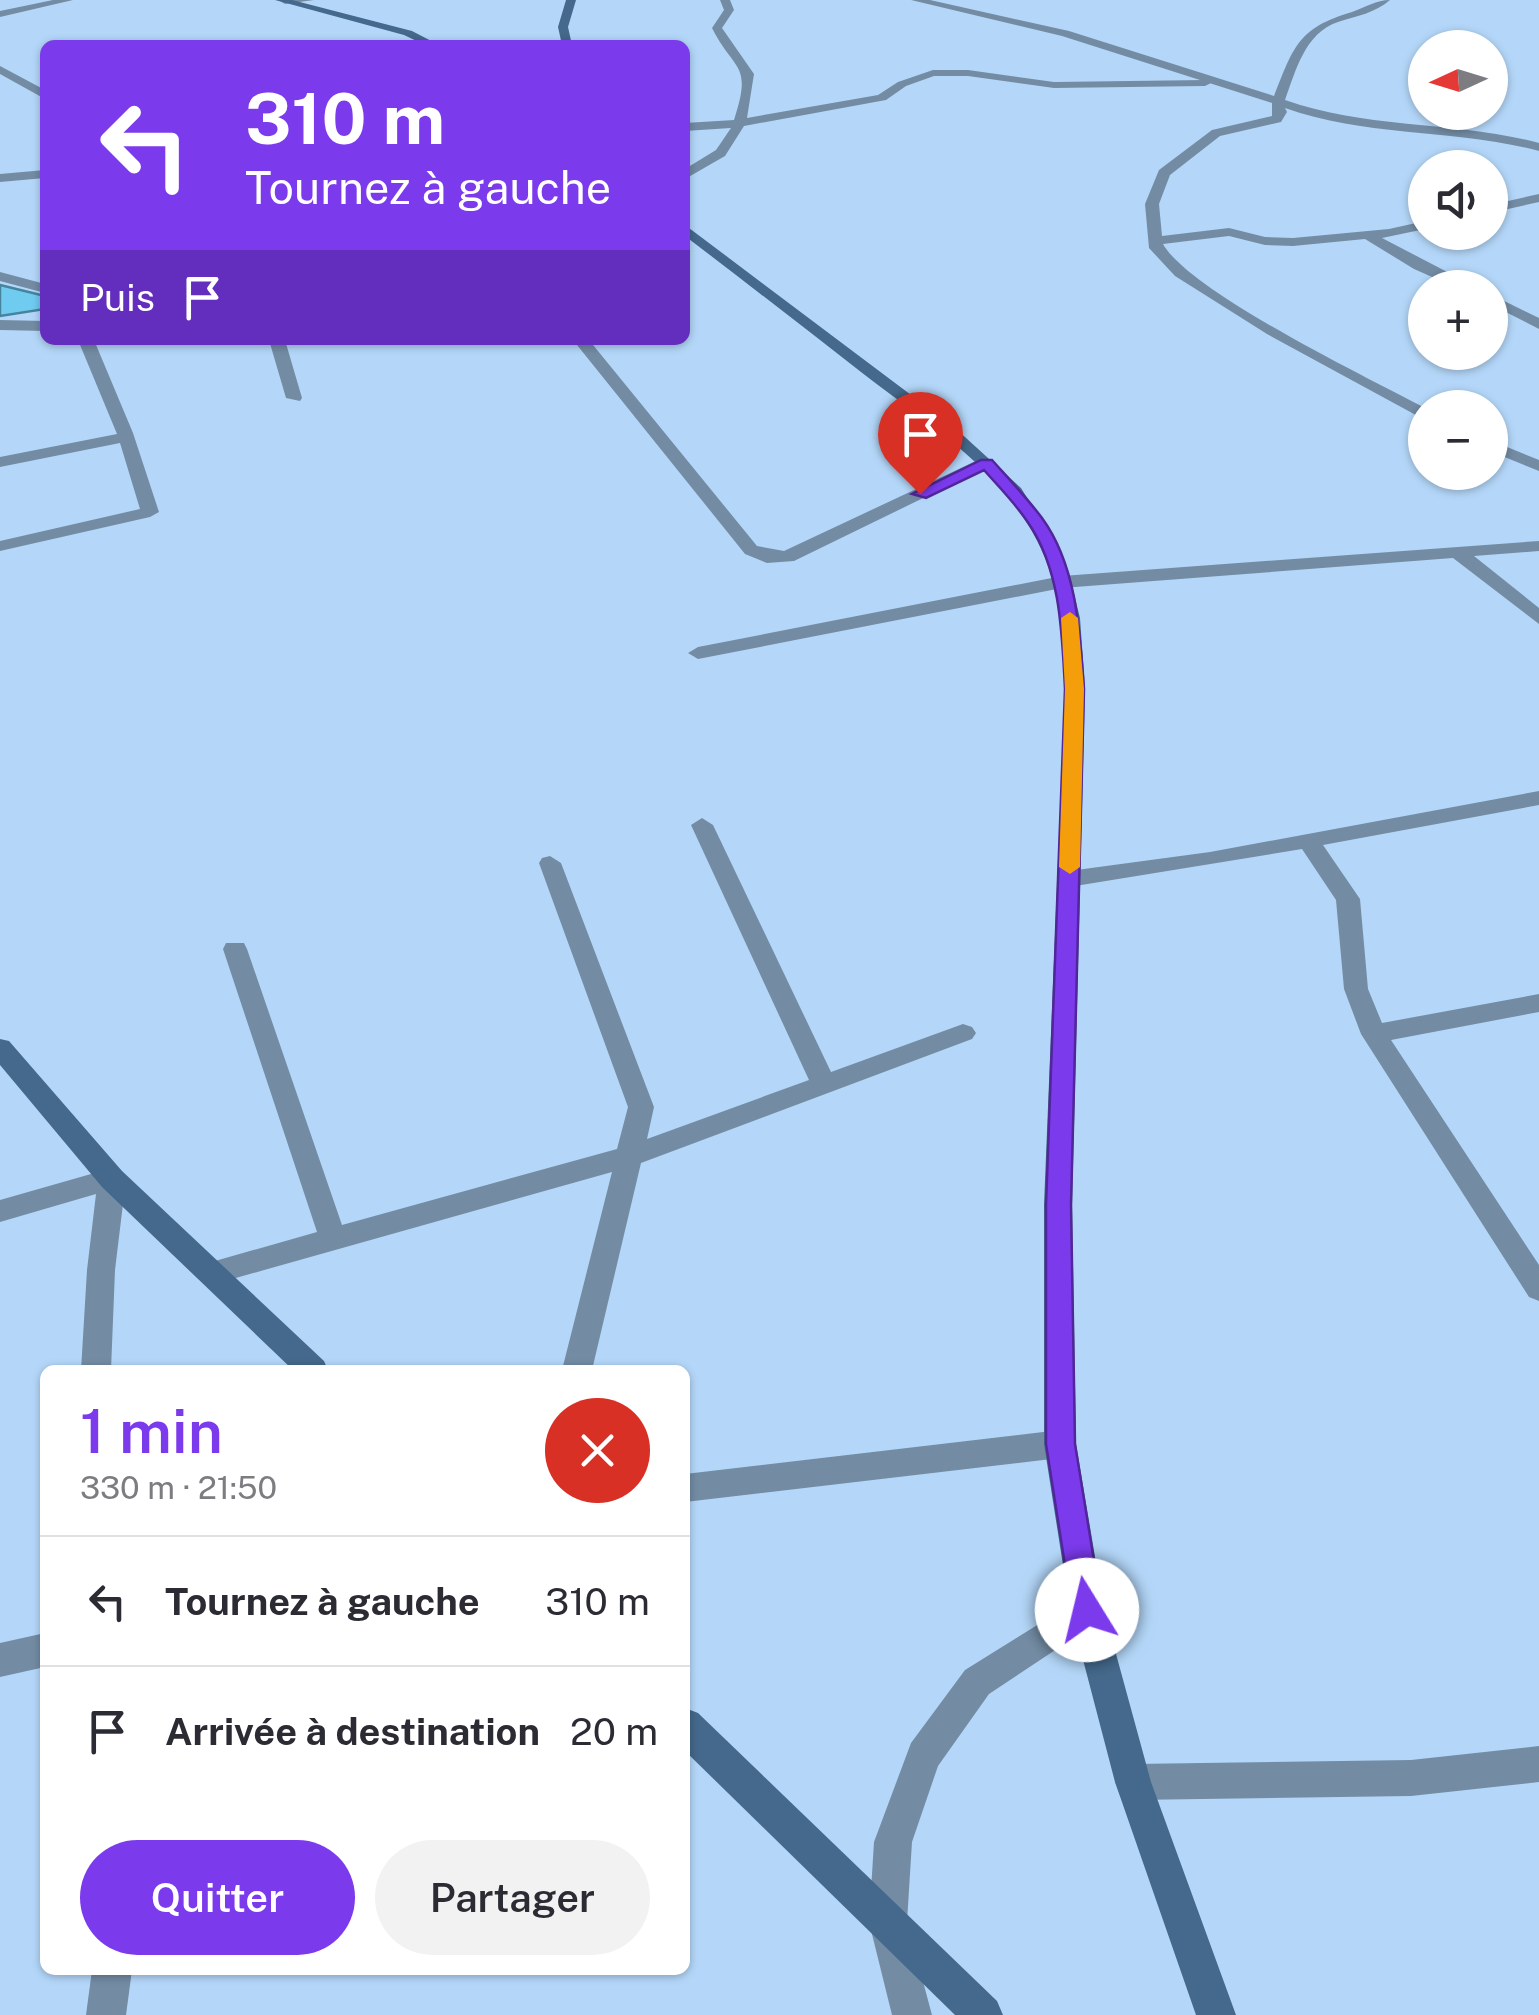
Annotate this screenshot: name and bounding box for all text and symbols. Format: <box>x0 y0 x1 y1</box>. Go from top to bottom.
north arrow <box>1408 30 1508 130</box>
map controls <box>1408 30 1508 490</box>
text: 310 m <box>245 77 445 160</box>
icon: left <box>80 80 210 210</box>
button: sound <box>1408 150 1508 250</box>
text: Tournez à gauche <box>245 161 611 214</box>
icon: arrive <box>175 270 230 325</box>
button: + <box>1408 270 1508 370</box>
text: Puis <box>80 275 155 320</box>
button: − <box>1408 390 1508 490</box>
pin <box>878 392 963 495</box>
icon: arrive <box>893 407 948 462</box>
text: 1 min <box>80 1396 223 1467</box>
button: close <box>545 1398 650 1503</box>
text: 330 m · 21:50 <box>80 1469 277 1506</box>
position arrow <box>1035 1558 1139 1662</box>
icon: left <box>80 1574 135 1629</box>
text: Tournez à gauche <box>165 1579 480 1624</box>
text: 310 m <box>545 1579 650 1624</box>
icon: arrive <box>80 1704 135 1759</box>
text: Arrivée à destination <box>165 1709 540 1754</box>
text: 20 m <box>570 1709 658 1754</box>
button: Quitter <box>80 1840 355 1955</box>
button: Partager <box>375 1840 650 1955</box>

